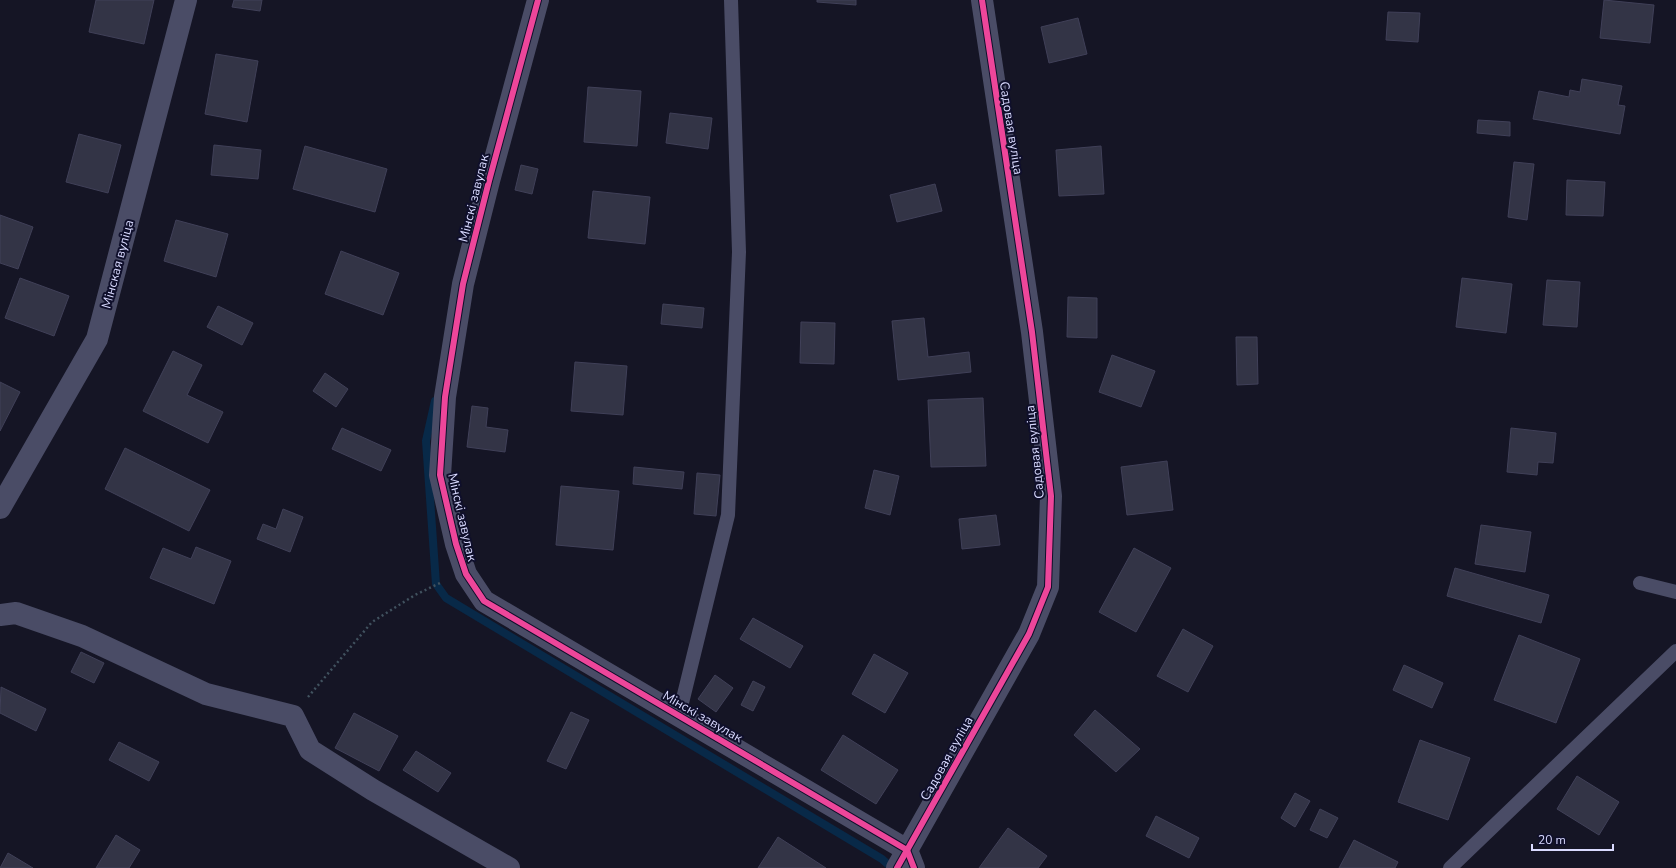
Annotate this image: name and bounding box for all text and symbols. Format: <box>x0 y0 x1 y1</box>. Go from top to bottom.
street label: Садовая вуліца <box>995 80 1027 176</box>
street label: Мінскі завулак <box>454 152 494 244</box>
street label: Мінская вуліца <box>97 218 138 311</box>
street label: Садовая вуліца <box>1021 404 1049 500</box>
street label: Мінскі завулак <box>443 472 481 563</box>
street label: Мінскі завулак <box>659 687 746 747</box>
street label: Садовая вуліца <box>916 713 978 804</box>
scale bar <box>1532 826 1613 852</box>
text: 20 m <box>1538 832 1566 848</box>

